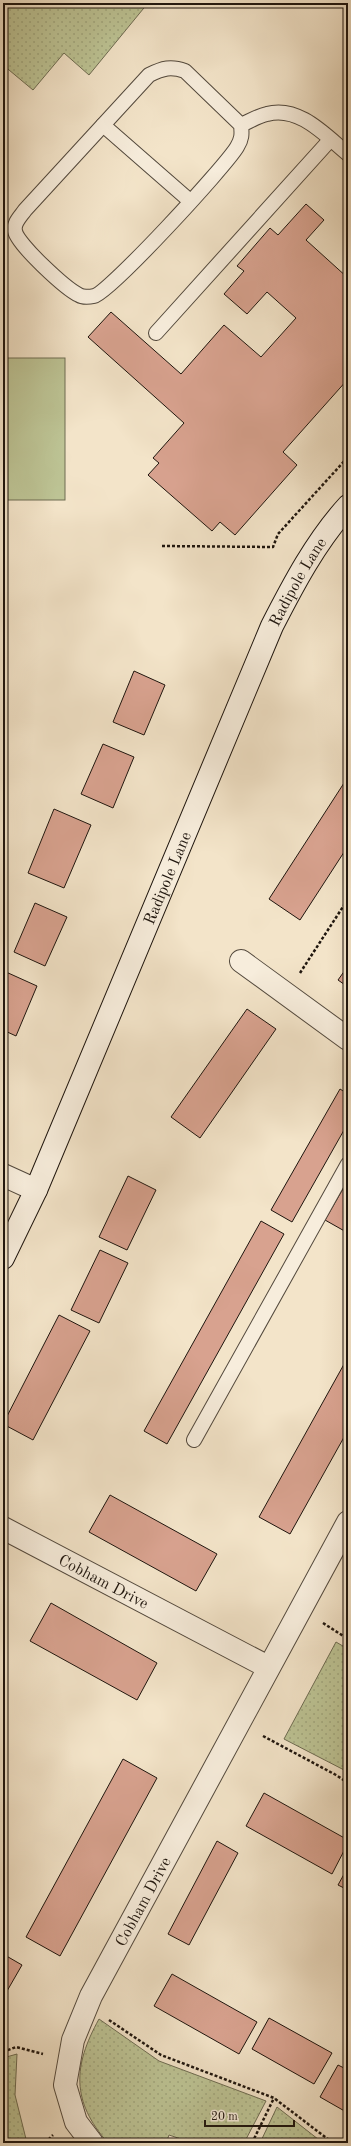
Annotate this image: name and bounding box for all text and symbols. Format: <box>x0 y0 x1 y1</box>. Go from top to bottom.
street label: Radipole Lane <box>267 535 330 629</box>
street label: Radipole Lane <box>142 830 195 927</box>
street label: Cobham Drive <box>55 1553 151 1613</box>
street label: Cobham Drive <box>113 1855 175 1950</box>
scale bar <box>205 2102 294 2128</box>
text: 20 m <box>211 2111 238 2123</box>

